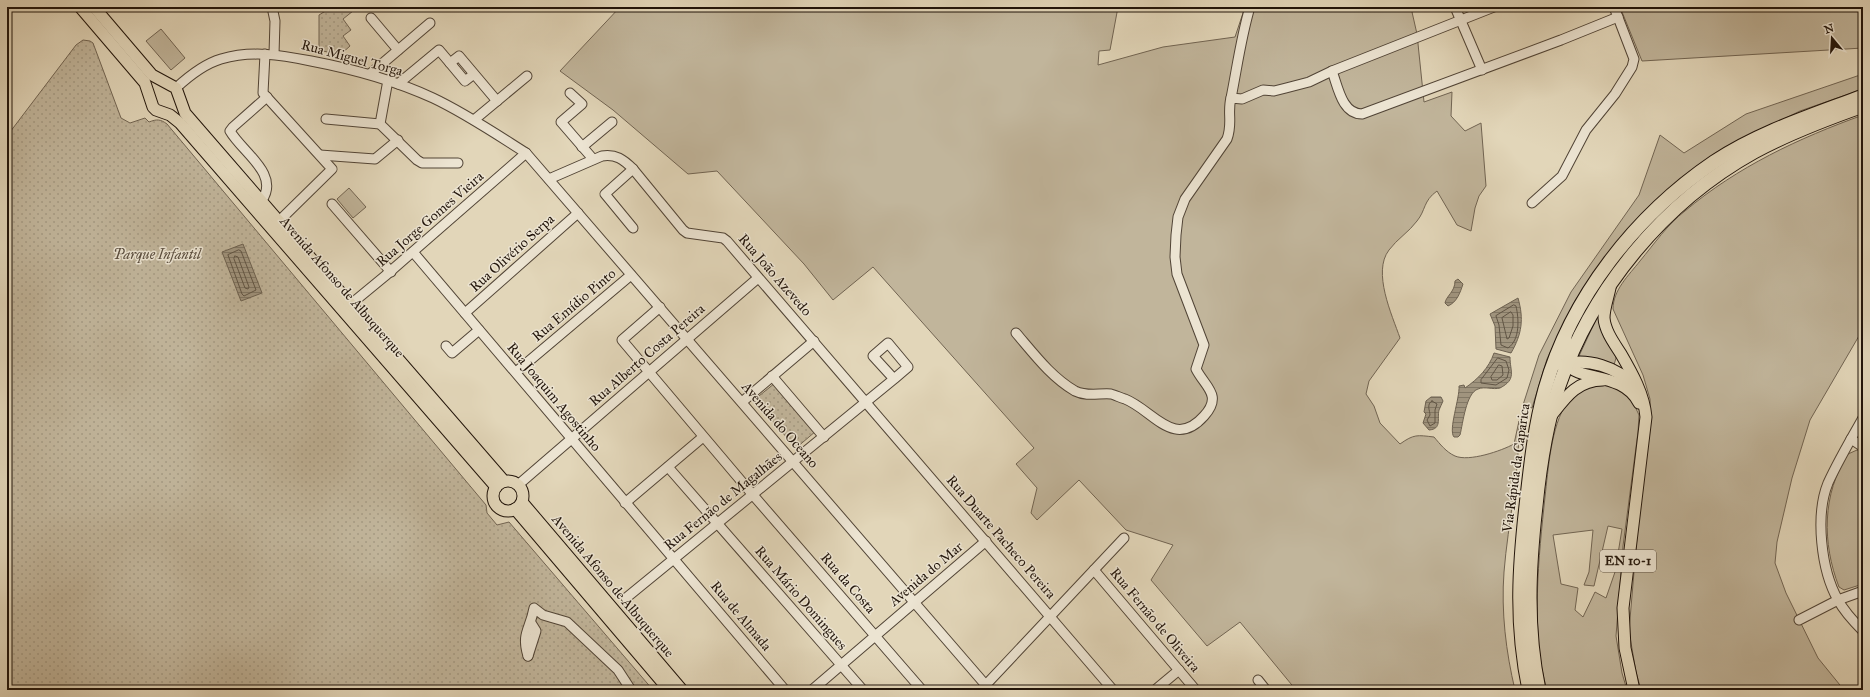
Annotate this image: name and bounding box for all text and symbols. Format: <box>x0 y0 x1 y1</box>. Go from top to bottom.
north arrow <box>1812 18 1852 58</box>
text: N <box>1823 21 1836 37</box>
street label: Rua Miguel Torga <box>299 36 405 80</box>
street label: Rua Jorge Gomes Vieira <box>373 168 488 271</box>
street label: Rua Olivério Serpa <box>466 211 558 295</box>
street label: Avenida Afonso de Albuquerque <box>275 212 408 362</box>
street label: Rua João Azevedo <box>734 231 815 320</box>
park label: Parque Infantil <box>113 246 202 263</box>
street label: Rua Emídio Pinto <box>529 265 619 345</box>
street label: Rua Alberto Costa Pereira <box>586 300 708 410</box>
street label: Rua Joaquim Agostinho <box>503 339 604 456</box>
street label: Avenida do Oceano <box>737 378 822 472</box>
street label: Via Rápida da Caparica <box>1498 402 1533 535</box>
street label: Rua Fernão de Magalhães <box>661 448 785 554</box>
street label: Rua Duarte Pacheco Pereira <box>943 472 1059 602</box>
street label: Avenida Afonso de Albuquerque <box>547 510 678 662</box>
street label: Avenida do Mar <box>885 538 967 611</box>
street label: Rua Mário Domingues <box>751 543 851 653</box>
street label: Rua da Costa <box>817 549 879 617</box>
road number: EN 10-1 <box>1600 550 1656 572</box>
street label: Rua Fernão de Oliveira <box>1106 564 1204 676</box>
street label: Rua de Almada <box>707 578 775 654</box>

